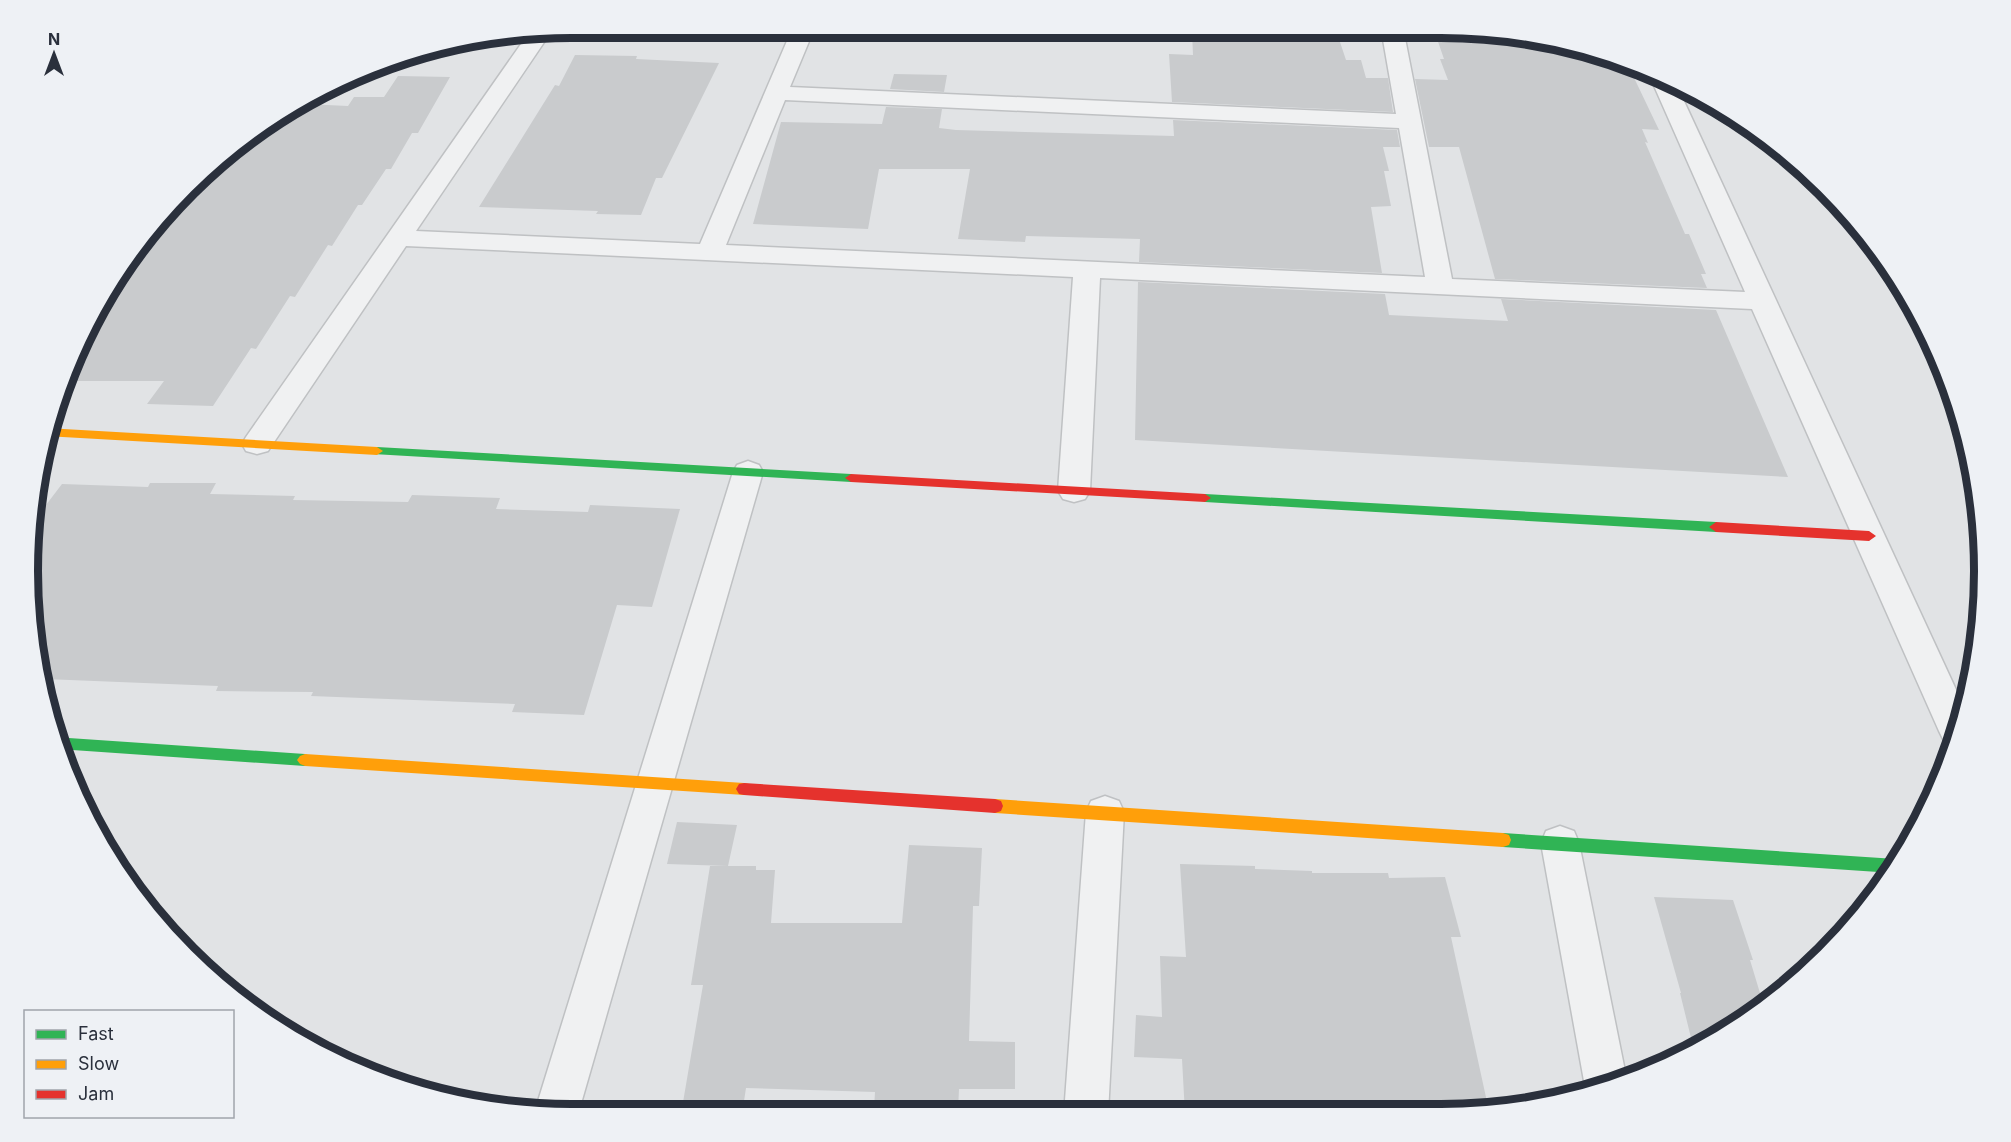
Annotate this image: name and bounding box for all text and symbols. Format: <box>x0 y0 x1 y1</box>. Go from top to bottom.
north arrow <box>24 24 84 84</box>
text: N <box>48 29 60 49</box>
legend <box>24 1010 234 1118</box>
text: Fast <box>78 1023 114 1044</box>
text: Slow <box>78 1053 119 1074</box>
text: Jam <box>78 1083 114 1104</box>

